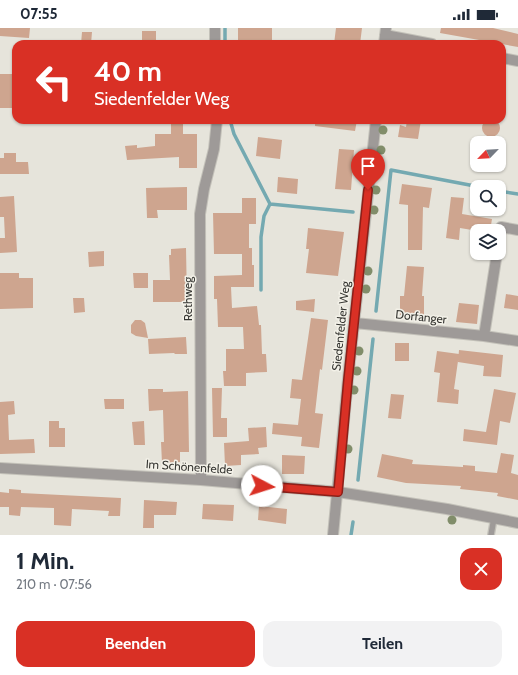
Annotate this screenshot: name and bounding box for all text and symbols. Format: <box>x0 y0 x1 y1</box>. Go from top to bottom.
text: 07:55 <box>20 5 58 23</box>
text: 40 m <box>94 54 162 88</box>
icon: left <box>28 56 80 108</box>
text: Siedenfelder Weg <box>94 88 229 110</box>
north arrow <box>470 136 506 172</box>
map controls <box>470 136 506 260</box>
pin <box>351 149 385 190</box>
icon: arrive <box>357 155 379 177</box>
button: search <box>470 180 506 216</box>
button: layers <box>470 224 506 260</box>
street label: Rethweg <box>180 276 195 321</box>
street label: Siedenfelder Weg <box>328 279 353 372</box>
street label: Dorfanger <box>395 306 448 327</box>
street label: Im Schönenfelde <box>145 456 233 477</box>
position arrow <box>241 465 283 507</box>
text: 1 Min. <box>16 546 74 575</box>
button: close <box>460 548 502 590</box>
text: 210 m · 07:56 <box>16 576 92 592</box>
button: Beenden <box>16 621 255 667</box>
button: Teilen <box>263 621 502 667</box>

